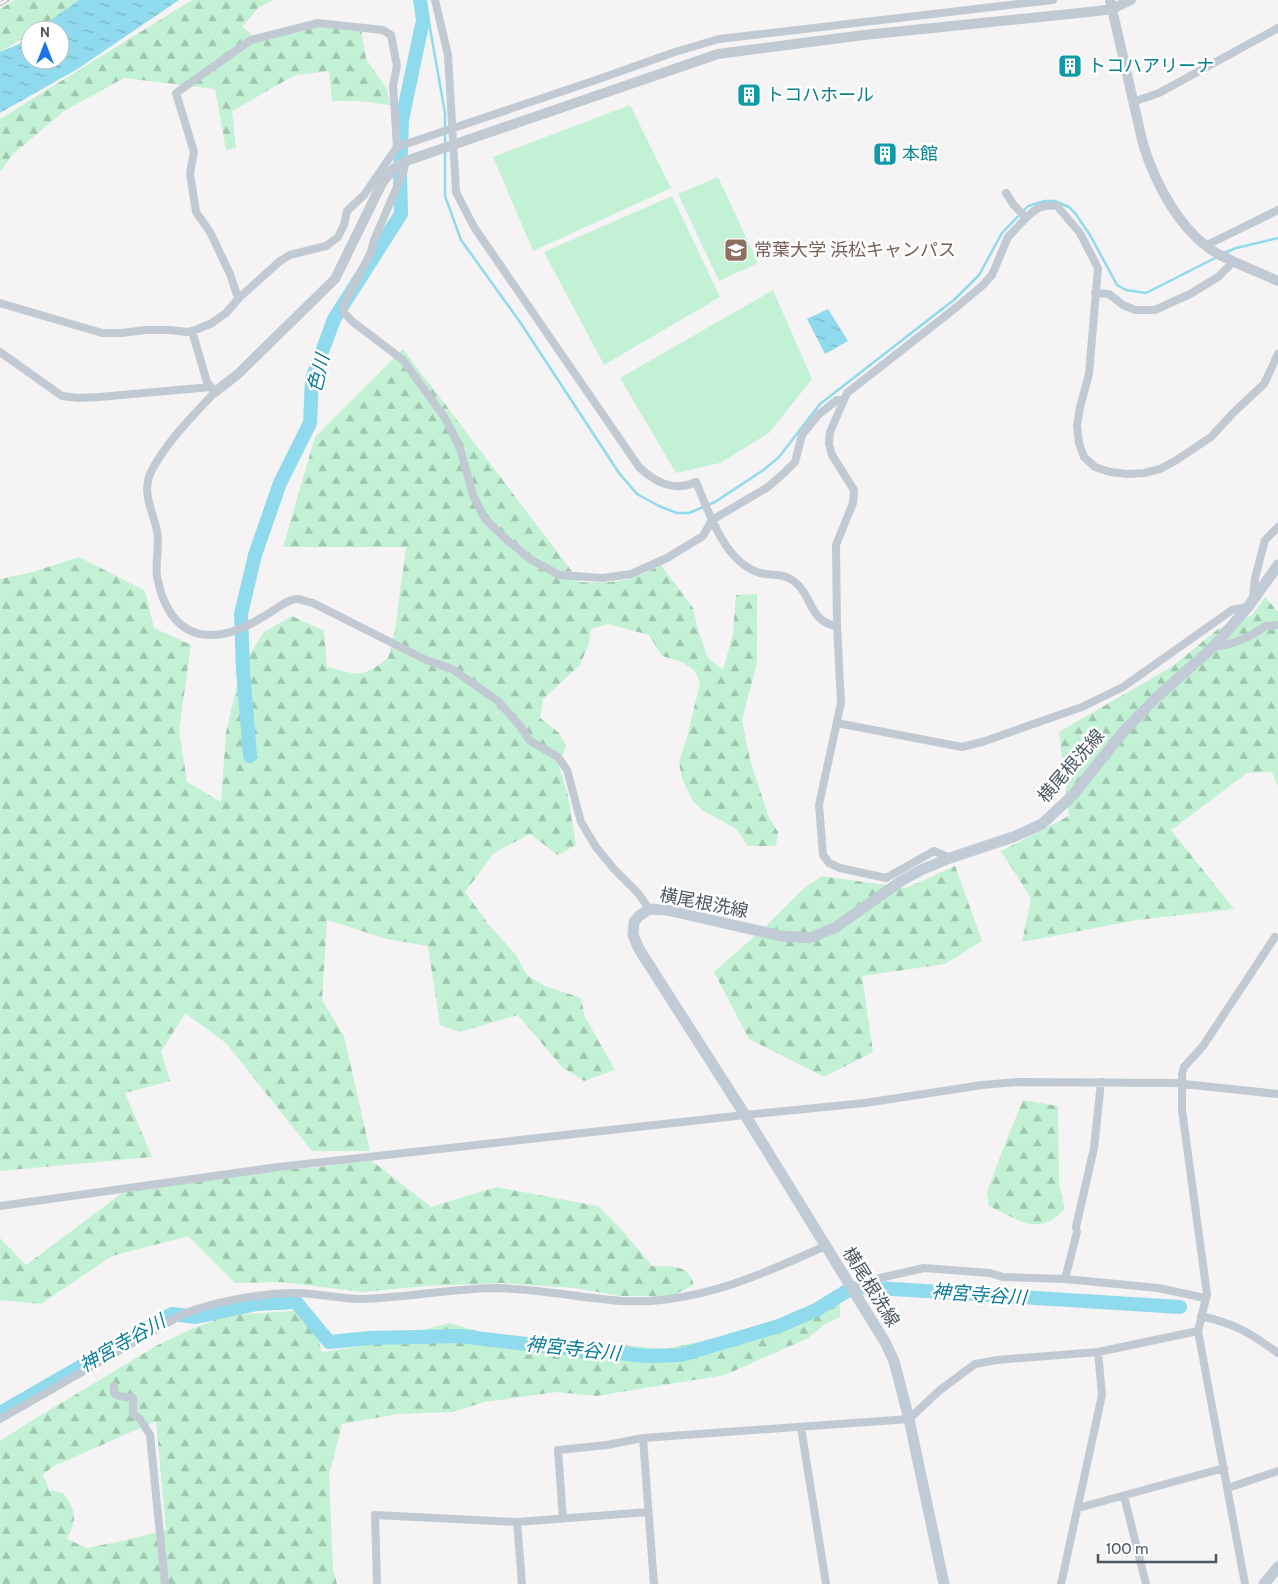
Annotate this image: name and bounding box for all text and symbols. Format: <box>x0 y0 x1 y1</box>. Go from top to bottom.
north arrow <box>20 20 70 70</box>
text: N <box>40 23 50 41</box>
building icon: トコハアリーナ <box>1057 53 1083 79</box>
place label: トコハアリーナ <box>1088 55 1214 77</box>
building icon: トコハホール <box>736 82 762 108</box>
place label: トコハホール <box>766 84 874 106</box>
building icon: 本館 <box>872 141 898 167</box>
place label: 本館 <box>902 143 938 165</box>
school or university icon: 常葉大学 浜松キャンパス <box>723 237 749 263</box>
place label: 常葉大学 浜松キャンパス <box>754 239 956 261</box>
water label: 色川 <box>303 350 335 394</box>
street label: 横尾根洗線 <box>1033 725 1109 807</box>
street label: 横尾根洗線 <box>658 884 750 922</box>
street label: 横尾根洗線 <box>838 1243 904 1331</box>
water label: 神宮寺谷川 <box>931 1280 1029 1309</box>
water label: 神宮寺谷川 <box>75 1309 171 1377</box>
water label: 神宮寺谷川 <box>524 1332 623 1365</box>
scale bar <box>1098 1532 1216 1564</box>
text: 100 m <box>1106 1540 1148 1558</box>

